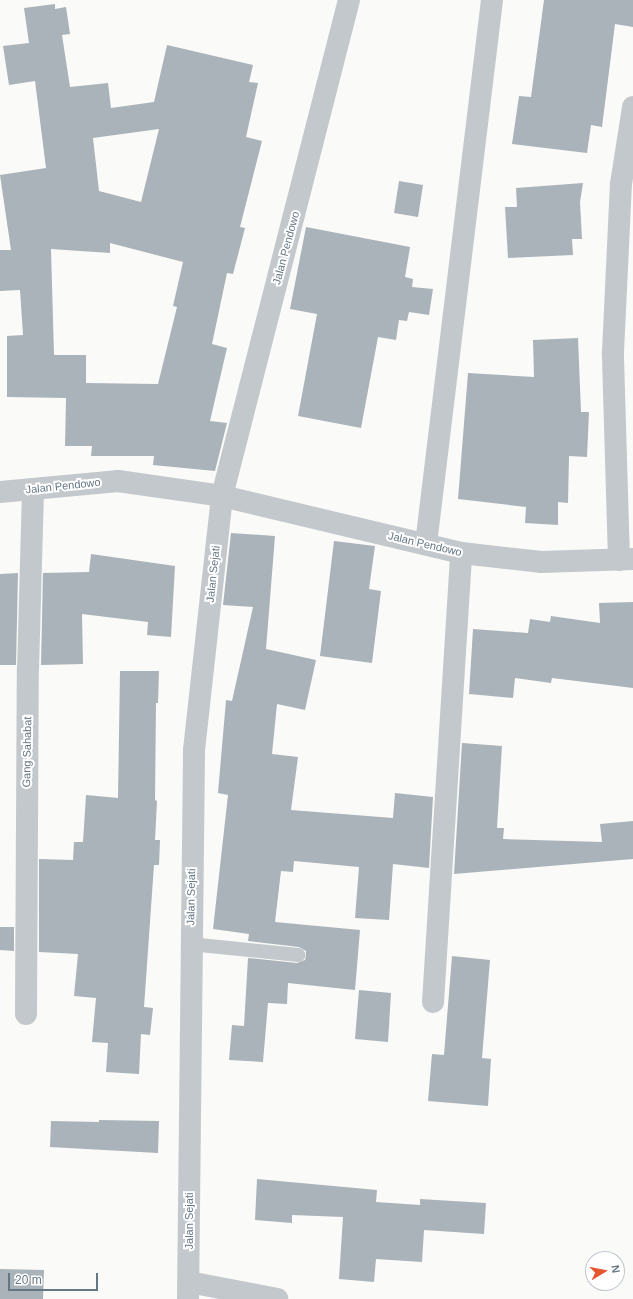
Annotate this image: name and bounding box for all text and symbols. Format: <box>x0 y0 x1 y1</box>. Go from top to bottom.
street label: Jalan Pendowo <box>270 210 302 286</box>
street label: Jalan Pendowo <box>25 476 101 496</box>
street label: Jalan Pendowo <box>387 529 463 559</box>
street label: Jalan Sejati <box>203 545 223 603</box>
street label: Gang Sahabat <box>20 716 34 788</box>
street label: Jalan Sejati <box>184 868 198 926</box>
street label: Jalan Sejati <box>182 1193 196 1249</box>
north arrow <box>585 1251 625 1291</box>
text: N <box>609 1264 622 1274</box>
scale bar <box>10 1265 100 1291</box>
text: 20 m <box>15 1273 42 1287</box>

